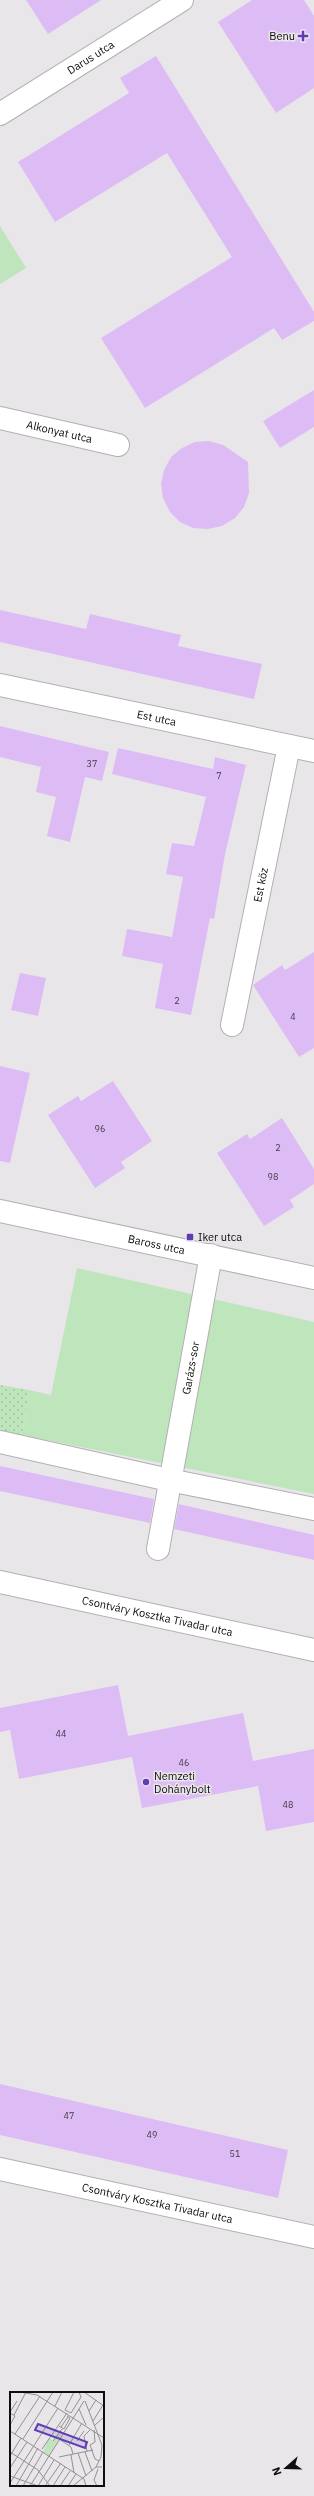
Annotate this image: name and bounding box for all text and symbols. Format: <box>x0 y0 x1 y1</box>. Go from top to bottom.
place label: Benu <box>269 29 295 43</box>
marker: Benu <box>298 31 308 41</box>
street label: Darus utca <box>64 37 117 77</box>
street label: Alkonyat utca <box>25 417 94 446</box>
street label: Est utca <box>136 707 178 729</box>
house number: 37 <box>87 758 97 769</box>
house number: 7 <box>216 770 222 781</box>
street label: Est köz <box>250 866 271 903</box>
house number: 2 <box>174 995 180 1006</box>
house number: 4 <box>290 1011 296 1022</box>
house number: 96 <box>95 1123 105 1134</box>
house number: 2 <box>275 1142 281 1153</box>
house number: 98 <box>268 1171 278 1182</box>
place label: Iker utca <box>198 1230 242 1244</box>
street label: Baross utca <box>127 1231 186 1257</box>
marker: Iker utca <box>185 1232 195 1242</box>
street label: Garázs-sor <box>179 1340 202 1396</box>
street label: Csontváry Kosztka Tivadar utca <box>81 1593 234 1639</box>
house number: 44 <box>56 1728 66 1739</box>
house number: 46 <box>179 1757 189 1768</box>
place label: Nemzeti Dohánybolt <box>154 1769 211 1796</box>
marker: Nemzeti Dohánybolt <box>141 1777 151 1787</box>
house number: 48 <box>283 1799 293 1810</box>
house number: 47 <box>64 2110 74 2121</box>
house number: 49 <box>147 2129 157 2140</box>
house number: 51 <box>230 2148 240 2159</box>
street label: Csontváry Kosztka Tivadar utca <box>81 2180 234 2226</box>
inset map <box>10 2392 104 2486</box>
north arrow <box>266 2448 306 2488</box>
text: N <box>269 2465 285 2478</box>

